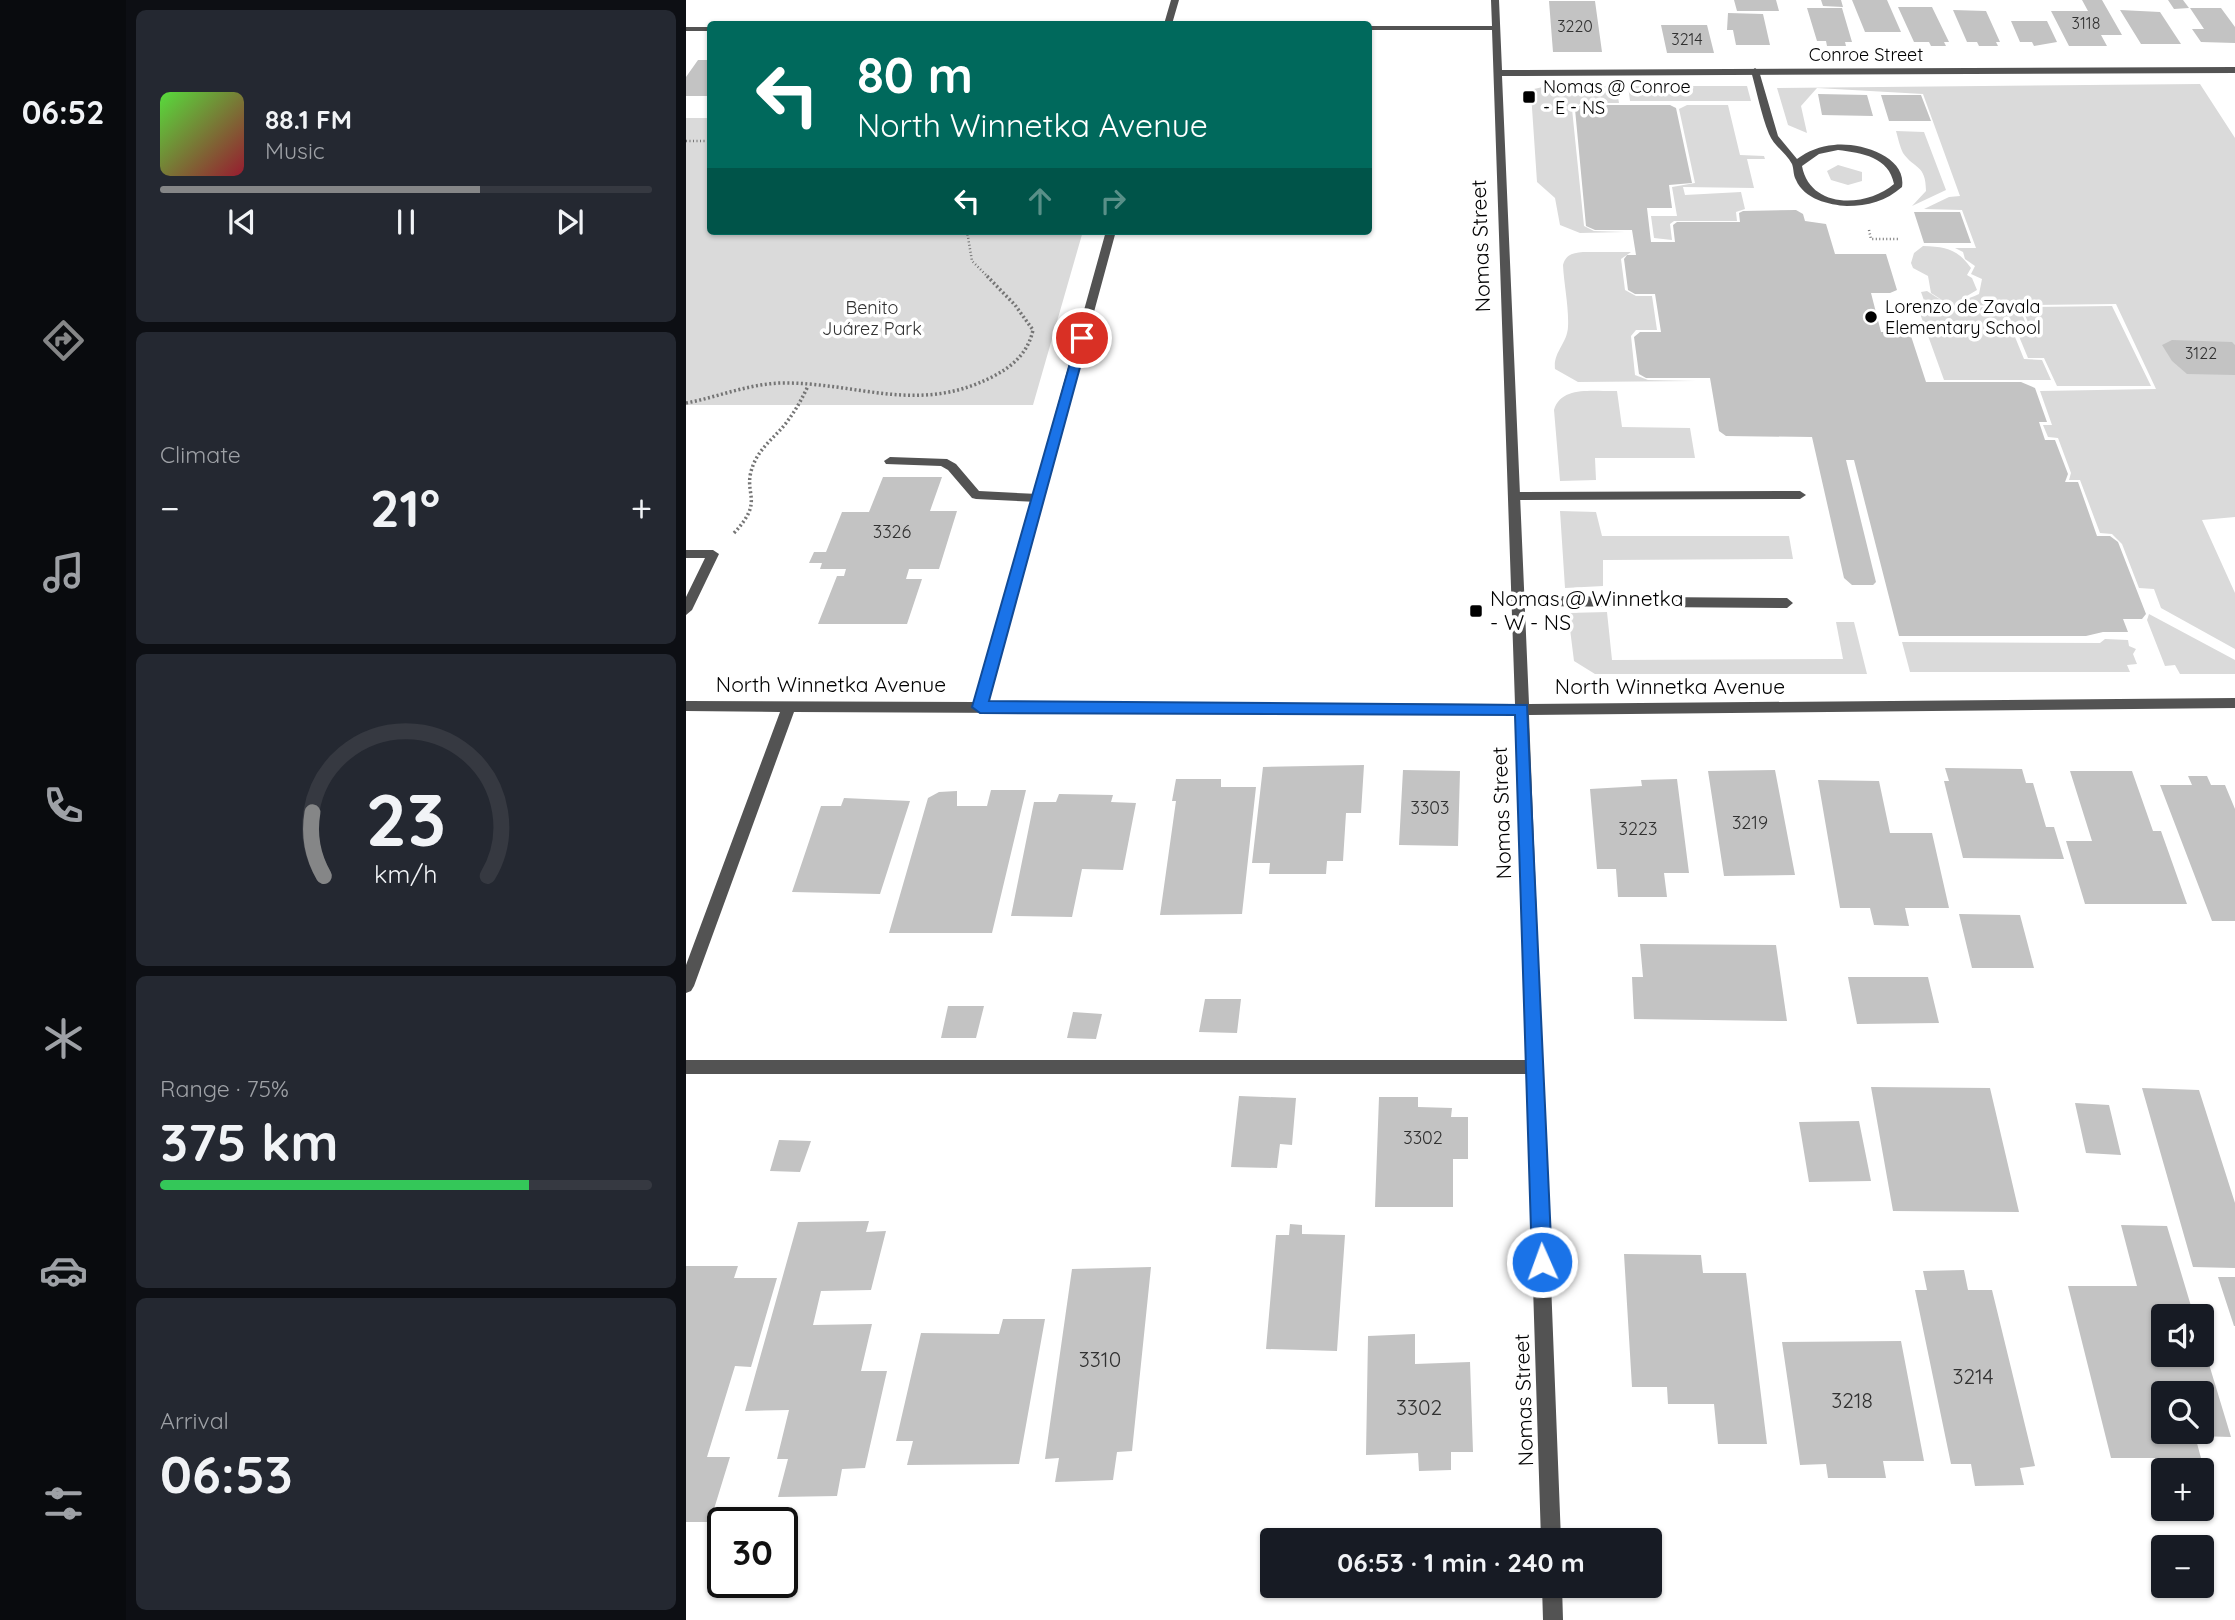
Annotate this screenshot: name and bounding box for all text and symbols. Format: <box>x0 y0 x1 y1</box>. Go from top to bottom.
house number: 3118 <box>2072 13 2100 33</box>
house number: 3220 <box>1557 16 1593 36</box>
house number: 3214 <box>1671 29 1703 49</box>
street label: Conroe Street <box>1809 43 1923 66</box>
text: 80 m <box>857 44 973 105</box>
icon: left <box>742 49 833 140</box>
place label: Nomas @ Conroe - E - NS <box>1543 75 1691 119</box>
marker: Nomas @ Conroe - E - NS <box>1521 89 1537 105</box>
text: 06:52 <box>22 92 104 132</box>
text: 88.1 FM <box>265 103 352 136</box>
text: North Winnetka Avenue <box>857 105 1208 145</box>
text: Music <box>265 136 325 165</box>
street label: Nomas Street <box>1465 179 1495 313</box>
icon: left <box>948 182 986 220</box>
icon: ahead <box>1021 182 1059 220</box>
icon: right <box>1094 182 1132 220</box>
icon: previous <box>223 203 261 241</box>
icon: pause <box>387 203 425 241</box>
icon: next <box>551 203 589 241</box>
place label: Lorenzo de Zavala Elementary School <box>1885 295 2041 339</box>
park label: Benito Juárez Park <box>822 296 922 340</box>
pin <box>1052 308 1112 368</box>
marker: Lorenzo de Zavala Elementary School <box>1863 309 1879 325</box>
icon: directions <box>39 316 88 365</box>
icon: arrive <box>1063 319 1101 357</box>
house number: 3122 <box>2185 343 2217 363</box>
text: Climate <box>160 440 241 469</box>
text: 21° <box>370 475 440 540</box>
text: − <box>160 484 180 532</box>
text: + <box>631 484 652 532</box>
house number: 3326 <box>873 520 912 543</box>
icon: music <box>39 548 88 597</box>
place label: Nomas @ Winnetka - W - NS <box>1490 585 1684 635</box>
marker: Nomas @ Winnetka - W - NS <box>1468 603 1484 619</box>
street label: North Winnetka Avenue <box>716 671 946 697</box>
street label: North Winnetka Avenue <box>1555 673 1785 699</box>
street label: Nomas Street <box>1486 746 1516 880</box>
text: 23 <box>366 773 446 864</box>
icon: phone <box>39 781 88 830</box>
house number: 3303 <box>1410 796 1450 819</box>
house number: 3219 <box>1732 811 1768 834</box>
house number: 3223 <box>1619 817 1657 840</box>
text: km/h <box>374 858 438 889</box>
icon: climate <box>39 1014 88 1063</box>
text: Range · 75% <box>160 1074 289 1103</box>
text: 375 km <box>160 1109 339 1174</box>
house number: 3302 <box>1403 1126 1443 1149</box>
position arrow <box>1505 1225 1579 1299</box>
icon: car <box>39 1246 88 1295</box>
map controls <box>2151 1304 2214 1598</box>
button: sound <box>2151 1304 2214 1367</box>
street label: Nomas Street <box>1508 1333 1538 1467</box>
house number: 3310 <box>1079 1346 1121 1372</box>
house number: 3214 <box>1952 1363 1994 1389</box>
button: search <box>2151 1381 2214 1444</box>
house number: 3218 <box>1831 1387 1873 1413</box>
house number: 3302 <box>1396 1394 1442 1420</box>
text: Arrival <box>160 1406 229 1435</box>
text: 06:53 <box>160 1441 293 1506</box>
button: + <box>2151 1458 2214 1521</box>
icon: filters <box>39 1479 88 1528</box>
speed limit sign: 30 <box>707 1507 798 1598</box>
button: − <box>2151 1535 2214 1598</box>
text: 06:53 · 1 min · 240 m <box>1337 1546 1585 1579</box>

